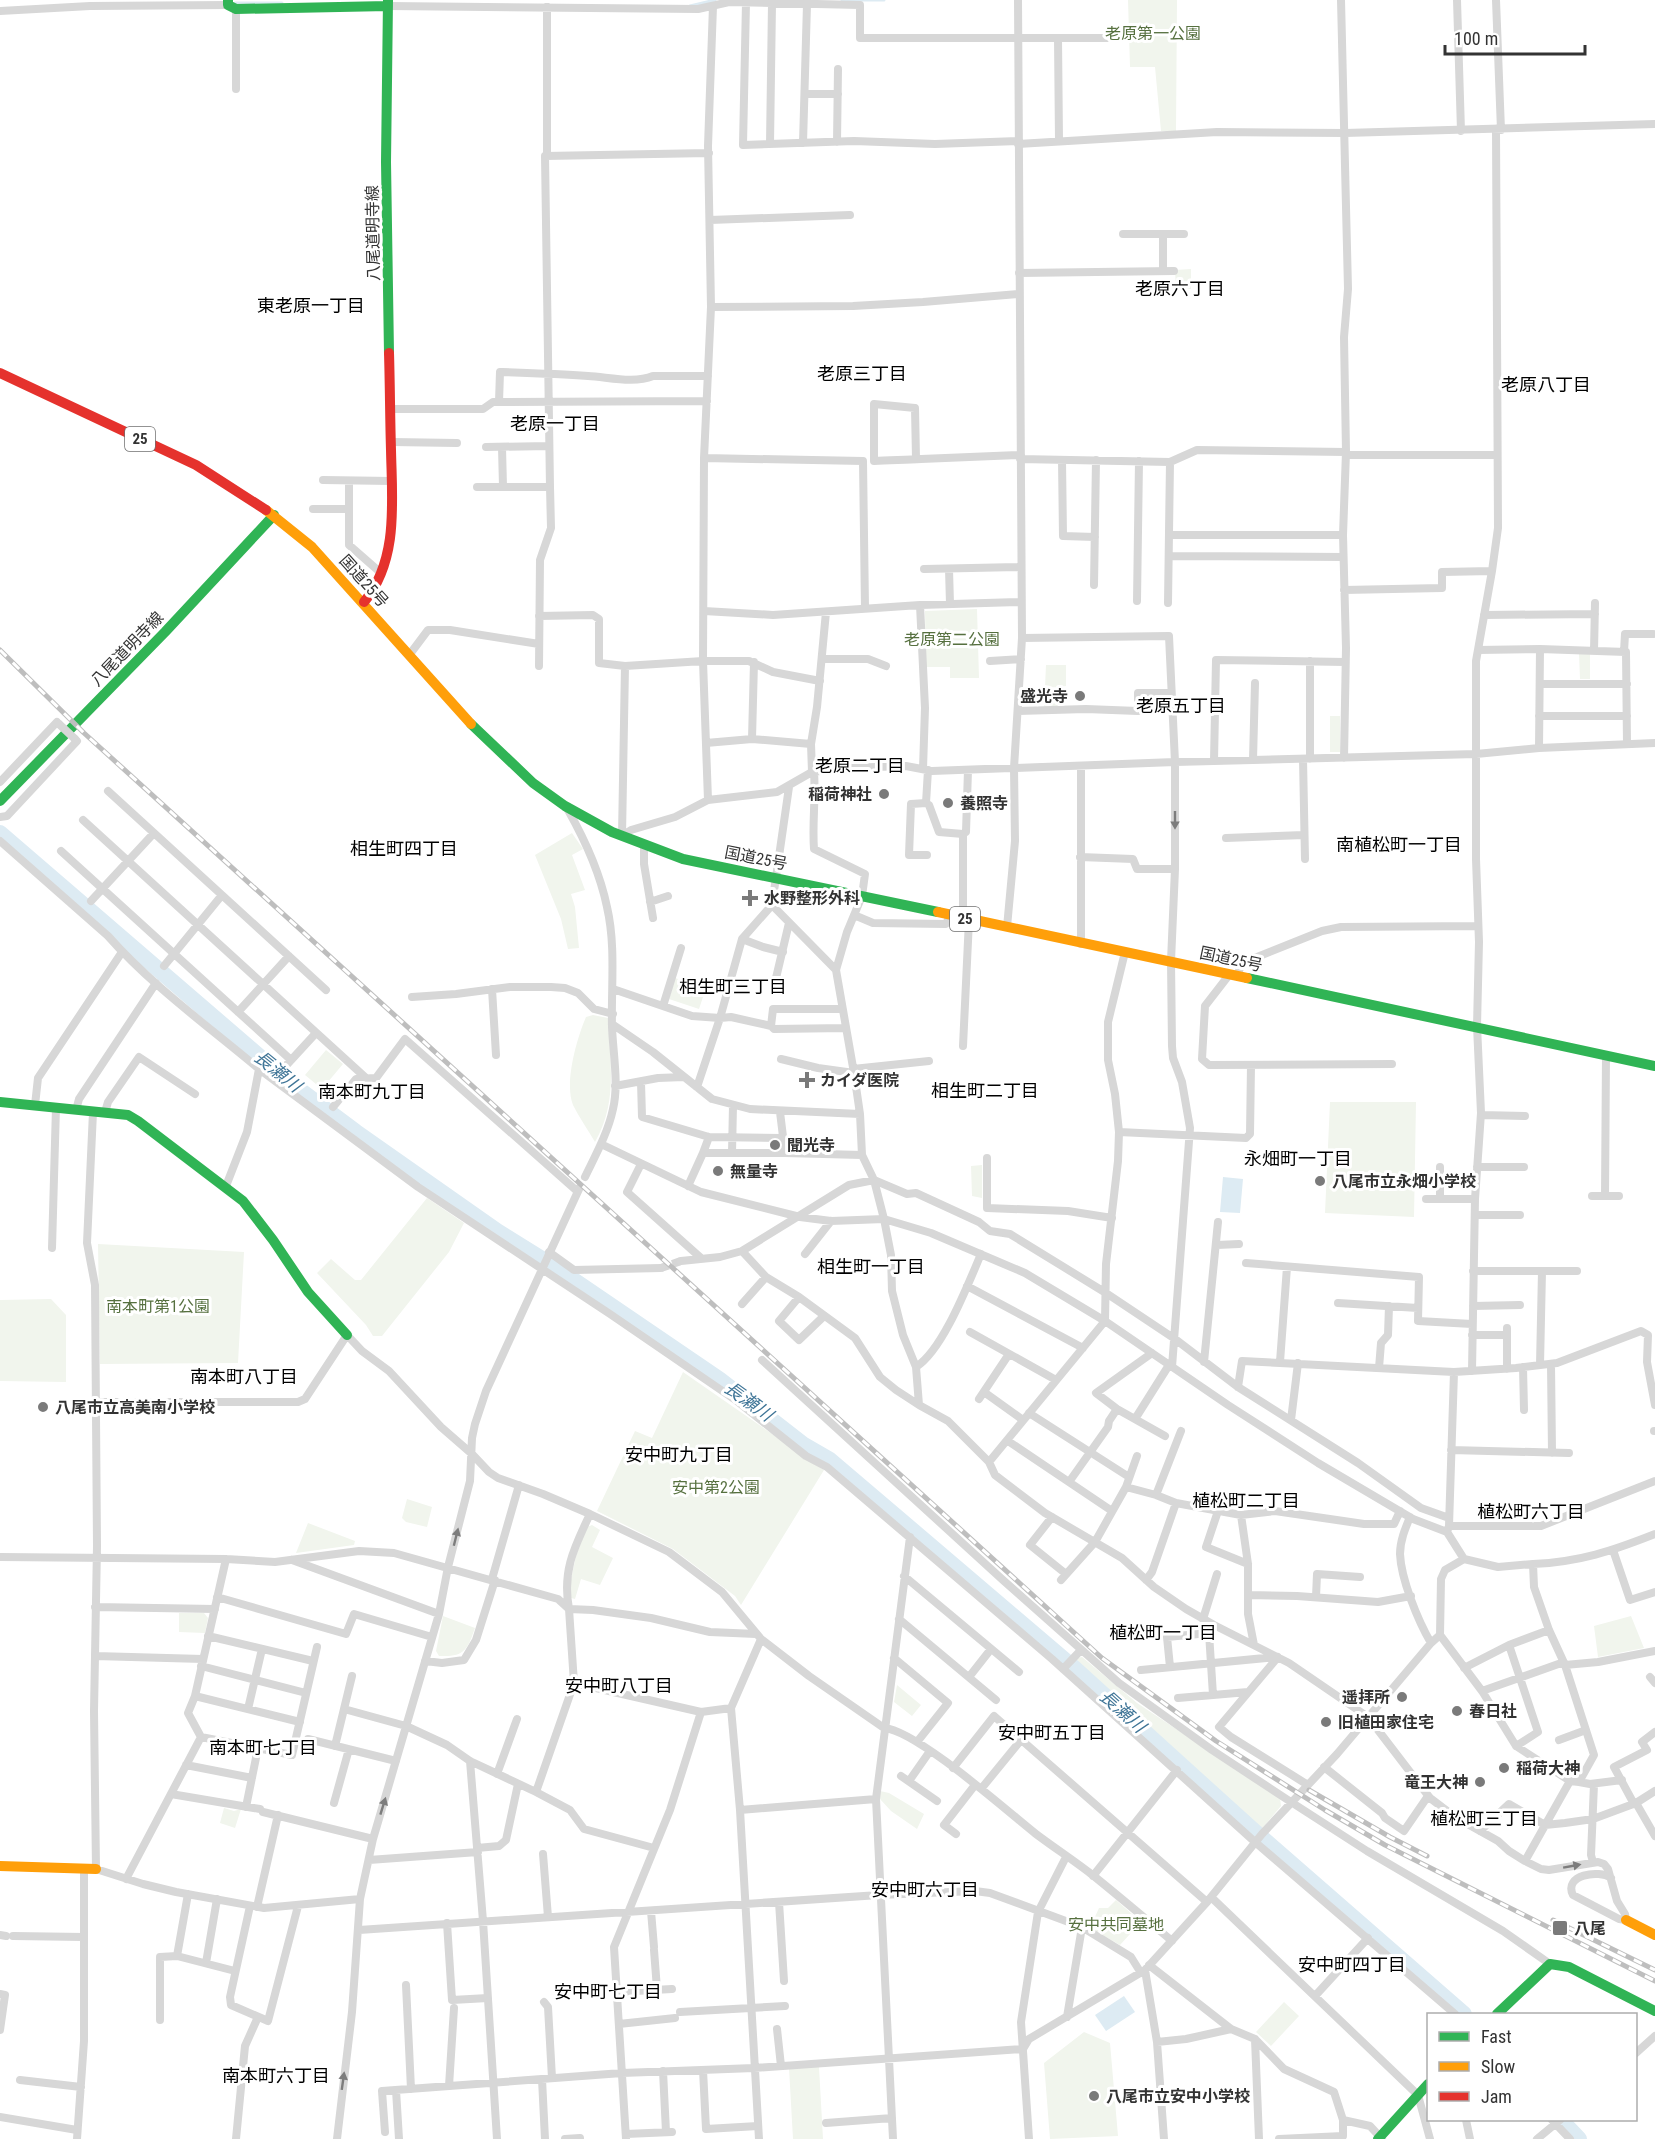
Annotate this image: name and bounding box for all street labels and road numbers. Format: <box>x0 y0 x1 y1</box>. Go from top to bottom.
street label: 八尾道明寺線 <box>363 185 383 281</box>
road number: 25 <box>125 427 155 451</box>
street label: 国道25号 <box>336 551 392 611</box>
street label: 八尾道明寺線 <box>87 608 167 690</box>
street label: 国道25号 <box>723 843 789 873</box>
road number: 25 <box>950 907 980 931</box>
street label: 国道25号 <box>1198 943 1264 975</box>

